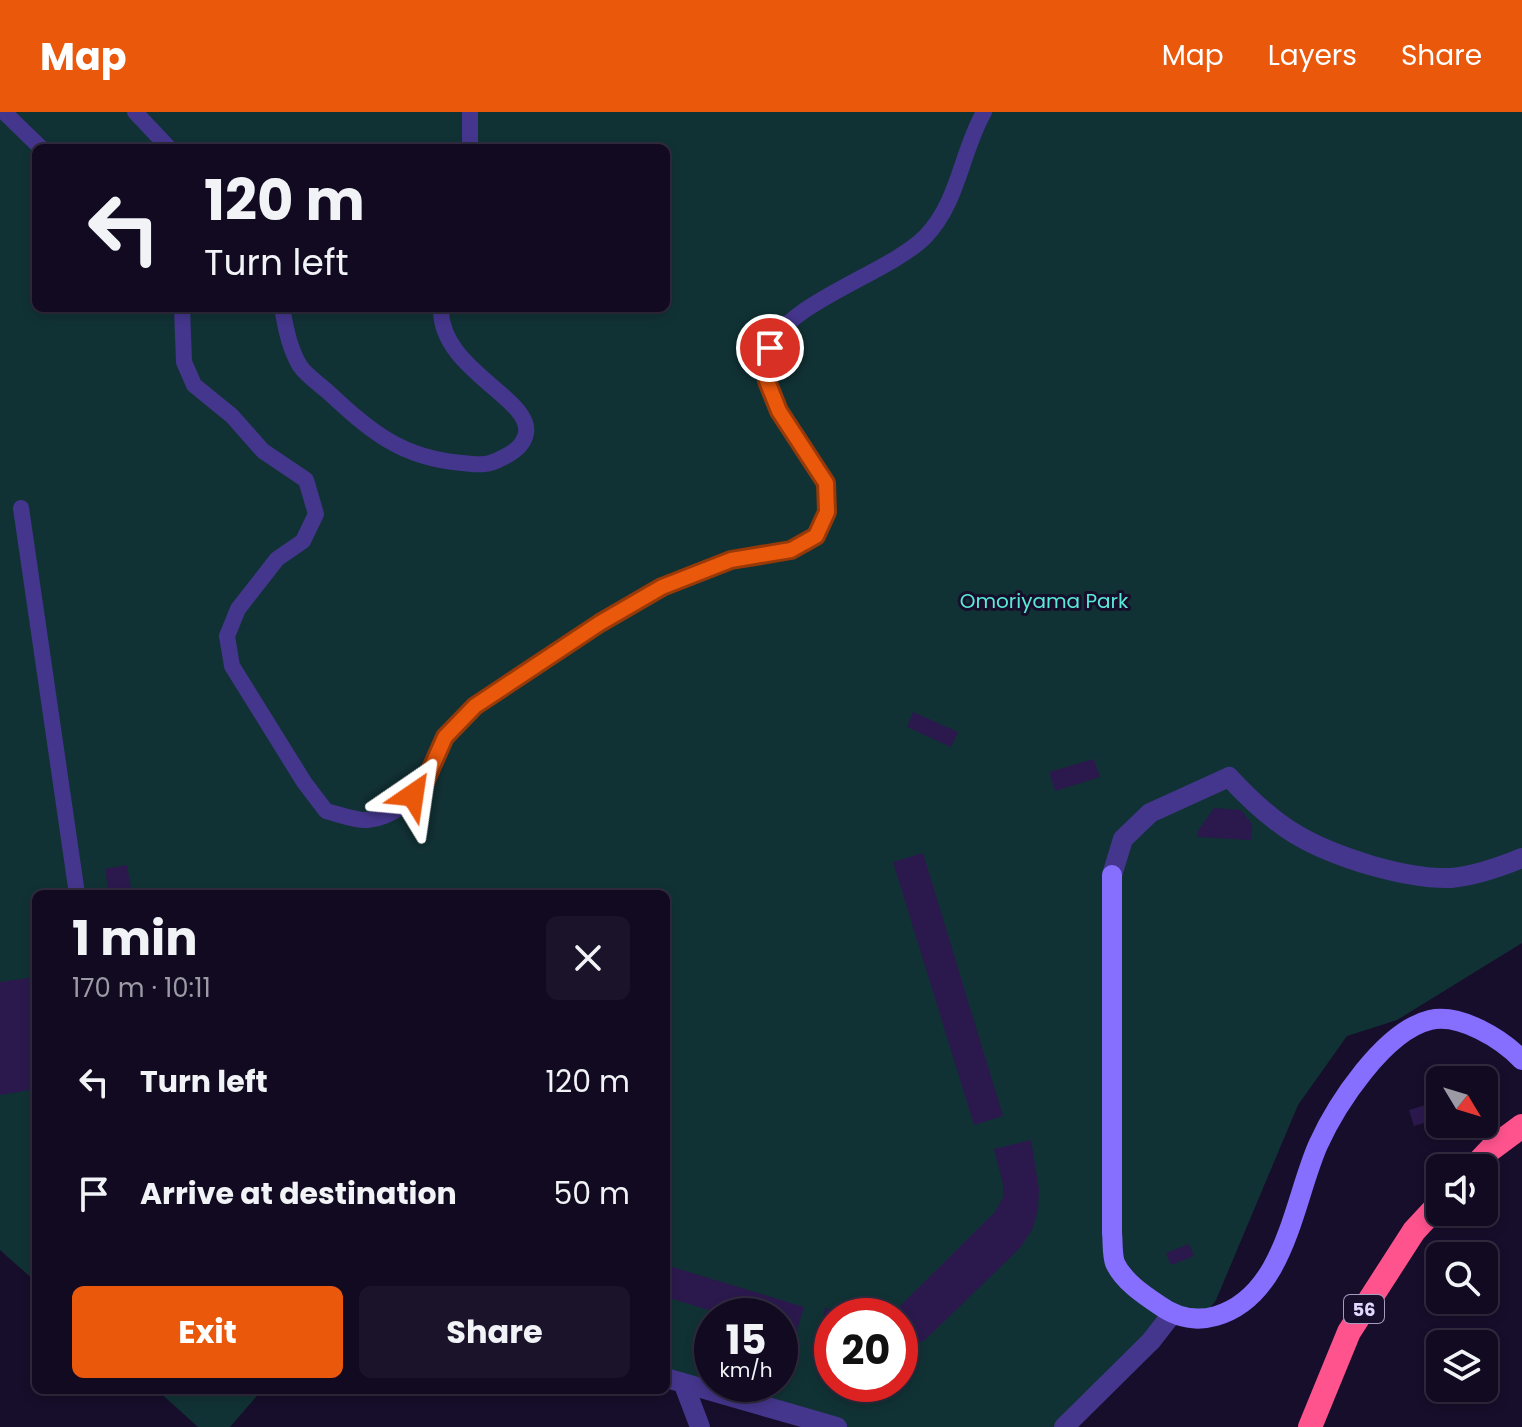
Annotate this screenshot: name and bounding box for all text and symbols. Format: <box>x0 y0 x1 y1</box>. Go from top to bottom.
text: Map <box>40 30 127 83</box>
text: Map <box>1162 36 1224 75</box>
text: Layers <box>1268 36 1357 75</box>
text: Share <box>1401 36 1482 75</box>
text: 120 m <box>204 161 365 240</box>
icon: left <box>72 176 176 280</box>
text: Turn left <box>204 237 349 288</box>
pin <box>736 314 804 382</box>
icon: arrive <box>748 326 792 370</box>
park label: Omoriyama Park <box>960 587 1129 615</box>
position arrow <box>371 753 455 837</box>
text: 1 min <box>72 905 198 972</box>
button: close <box>546 916 630 1000</box>
text: 170 m · 10:11 <box>72 970 211 1006</box>
icon: left <box>72 1060 116 1104</box>
text: Turn left <box>140 1060 268 1103</box>
text: 120 m <box>545 1060 630 1103</box>
north arrow <box>1426 1066 1498 1138</box>
map controls <box>1426 1066 1498 1402</box>
button: sound <box>1426 1154 1498 1226</box>
icon: arrive <box>72 1172 116 1216</box>
text: Arrive at destination <box>140 1172 457 1215</box>
text: 50 m <box>553 1172 630 1215</box>
button: search <box>1426 1242 1498 1314</box>
button: Exit <box>72 1286 343 1378</box>
button: Share <box>359 1286 630 1378</box>
road number: 56 <box>1344 1295 1384 1323</box>
speed limit sign: 20 <box>814 1298 918 1402</box>
text: 15 <box>725 1312 767 1368</box>
button: layers <box>1426 1330 1498 1402</box>
text: km/h <box>719 1356 773 1384</box>

